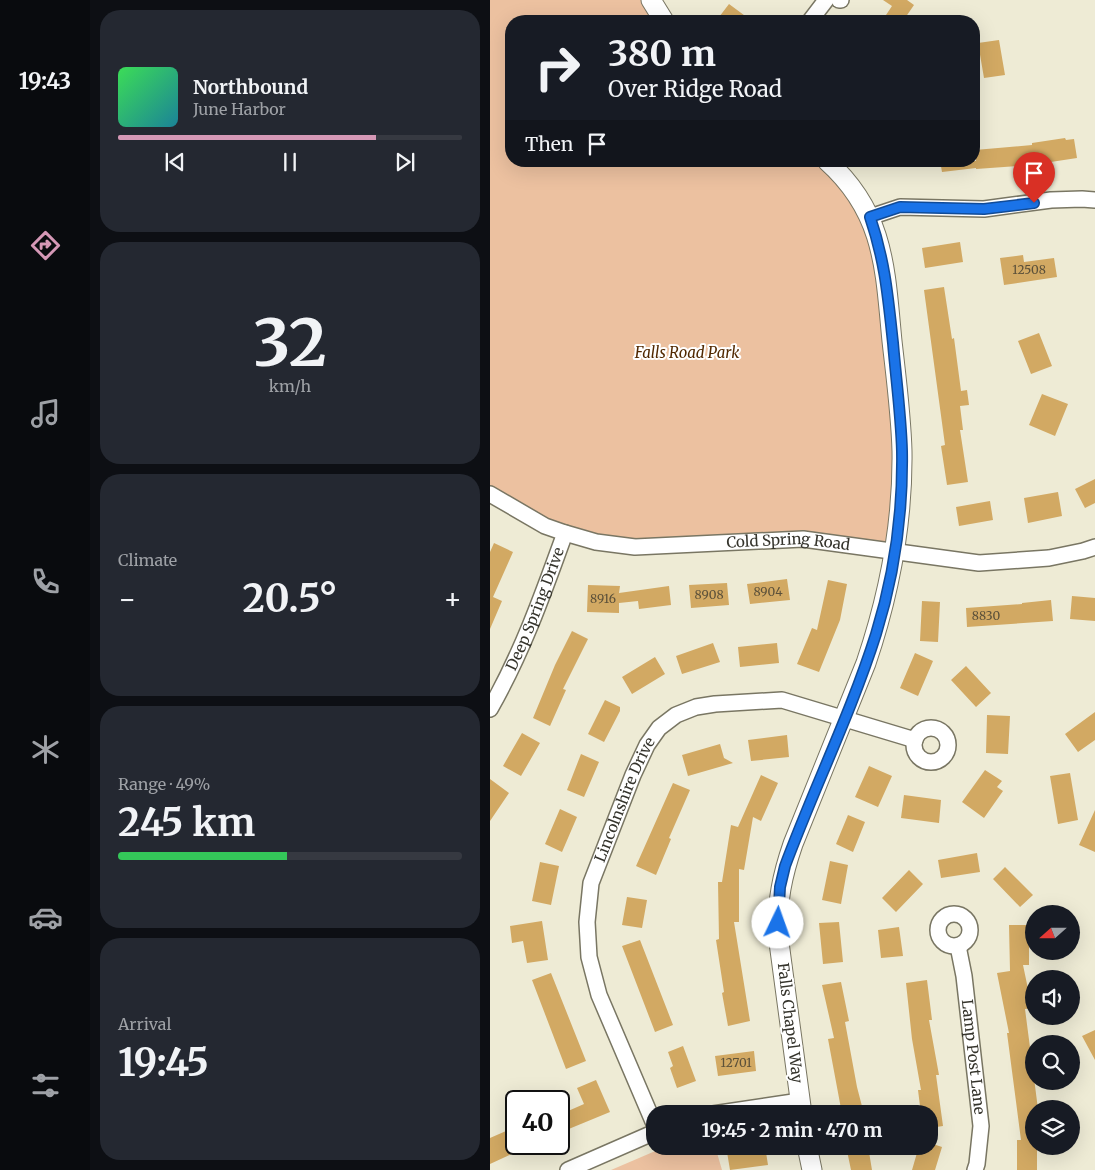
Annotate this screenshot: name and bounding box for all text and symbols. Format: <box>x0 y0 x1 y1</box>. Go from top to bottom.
text: 380 m <box>608 32 716 76</box>
icon: right <box>525 35 590 100</box>
text: 19:43 <box>19 67 71 95</box>
text: Northbound <box>193 75 308 99</box>
text: Over Ridge Road <box>608 75 782 103</box>
text: June Harbor <box>193 99 286 119</box>
icon: arrive <box>583 130 611 158</box>
text: Then <box>525 132 573 156</box>
icon: previous <box>161 148 189 176</box>
icon: pause <box>276 148 304 176</box>
icon: next <box>391 148 419 176</box>
pin <box>1013 152 1055 203</box>
icon: arrive <box>1020 159 1048 187</box>
icon: directions <box>28 228 63 263</box>
house number: 12508 <box>1012 262 1046 277</box>
text: 32 <box>253 302 327 384</box>
park label: Falls Road Park <box>634 343 740 362</box>
text: km/h <box>269 376 311 396</box>
icon: music <box>28 396 63 431</box>
street label: Cold Spring Road <box>726 529 851 554</box>
street label: Deep Spring Drive <box>502 544 568 674</box>
text: Climate <box>118 550 177 570</box>
icon: phone <box>28 564 63 599</box>
text: 20.5° <box>243 575 337 622</box>
text: − <box>118 581 137 617</box>
text: + <box>443 581 462 617</box>
house number: 8904 <box>753 584 783 599</box>
house number: 8908 <box>694 587 724 602</box>
house number: 8916 <box>590 591 616 606</box>
house number: 8830 <box>972 608 1000 623</box>
icon: climate <box>28 732 63 767</box>
street label: Lincolnshire Drive <box>590 733 659 865</box>
text: Range · 49% <box>118 774 210 794</box>
text: 245 km <box>118 799 255 846</box>
position arrow <box>751 896 803 948</box>
icon: car <box>28 900 63 935</box>
north arrow <box>1025 905 1080 960</box>
map controls <box>1025 905 1080 1155</box>
street label: Falls Chapel Way <box>774 962 807 1084</box>
button: sound <box>1025 970 1080 1025</box>
street label: Lamp Post Lane <box>958 998 990 1116</box>
text: Arrival <box>118 1014 171 1034</box>
button: search <box>1025 1035 1080 1090</box>
text: 19:45 <box>118 1039 209 1086</box>
house number: 12701 <box>720 1055 752 1070</box>
icon: filters <box>28 1068 63 1103</box>
speed limit sign: 40 <box>505 1090 570 1155</box>
button: layers <box>1025 1100 1080 1155</box>
text: 19:45 · 2 min · 470 m <box>702 1118 882 1142</box>

